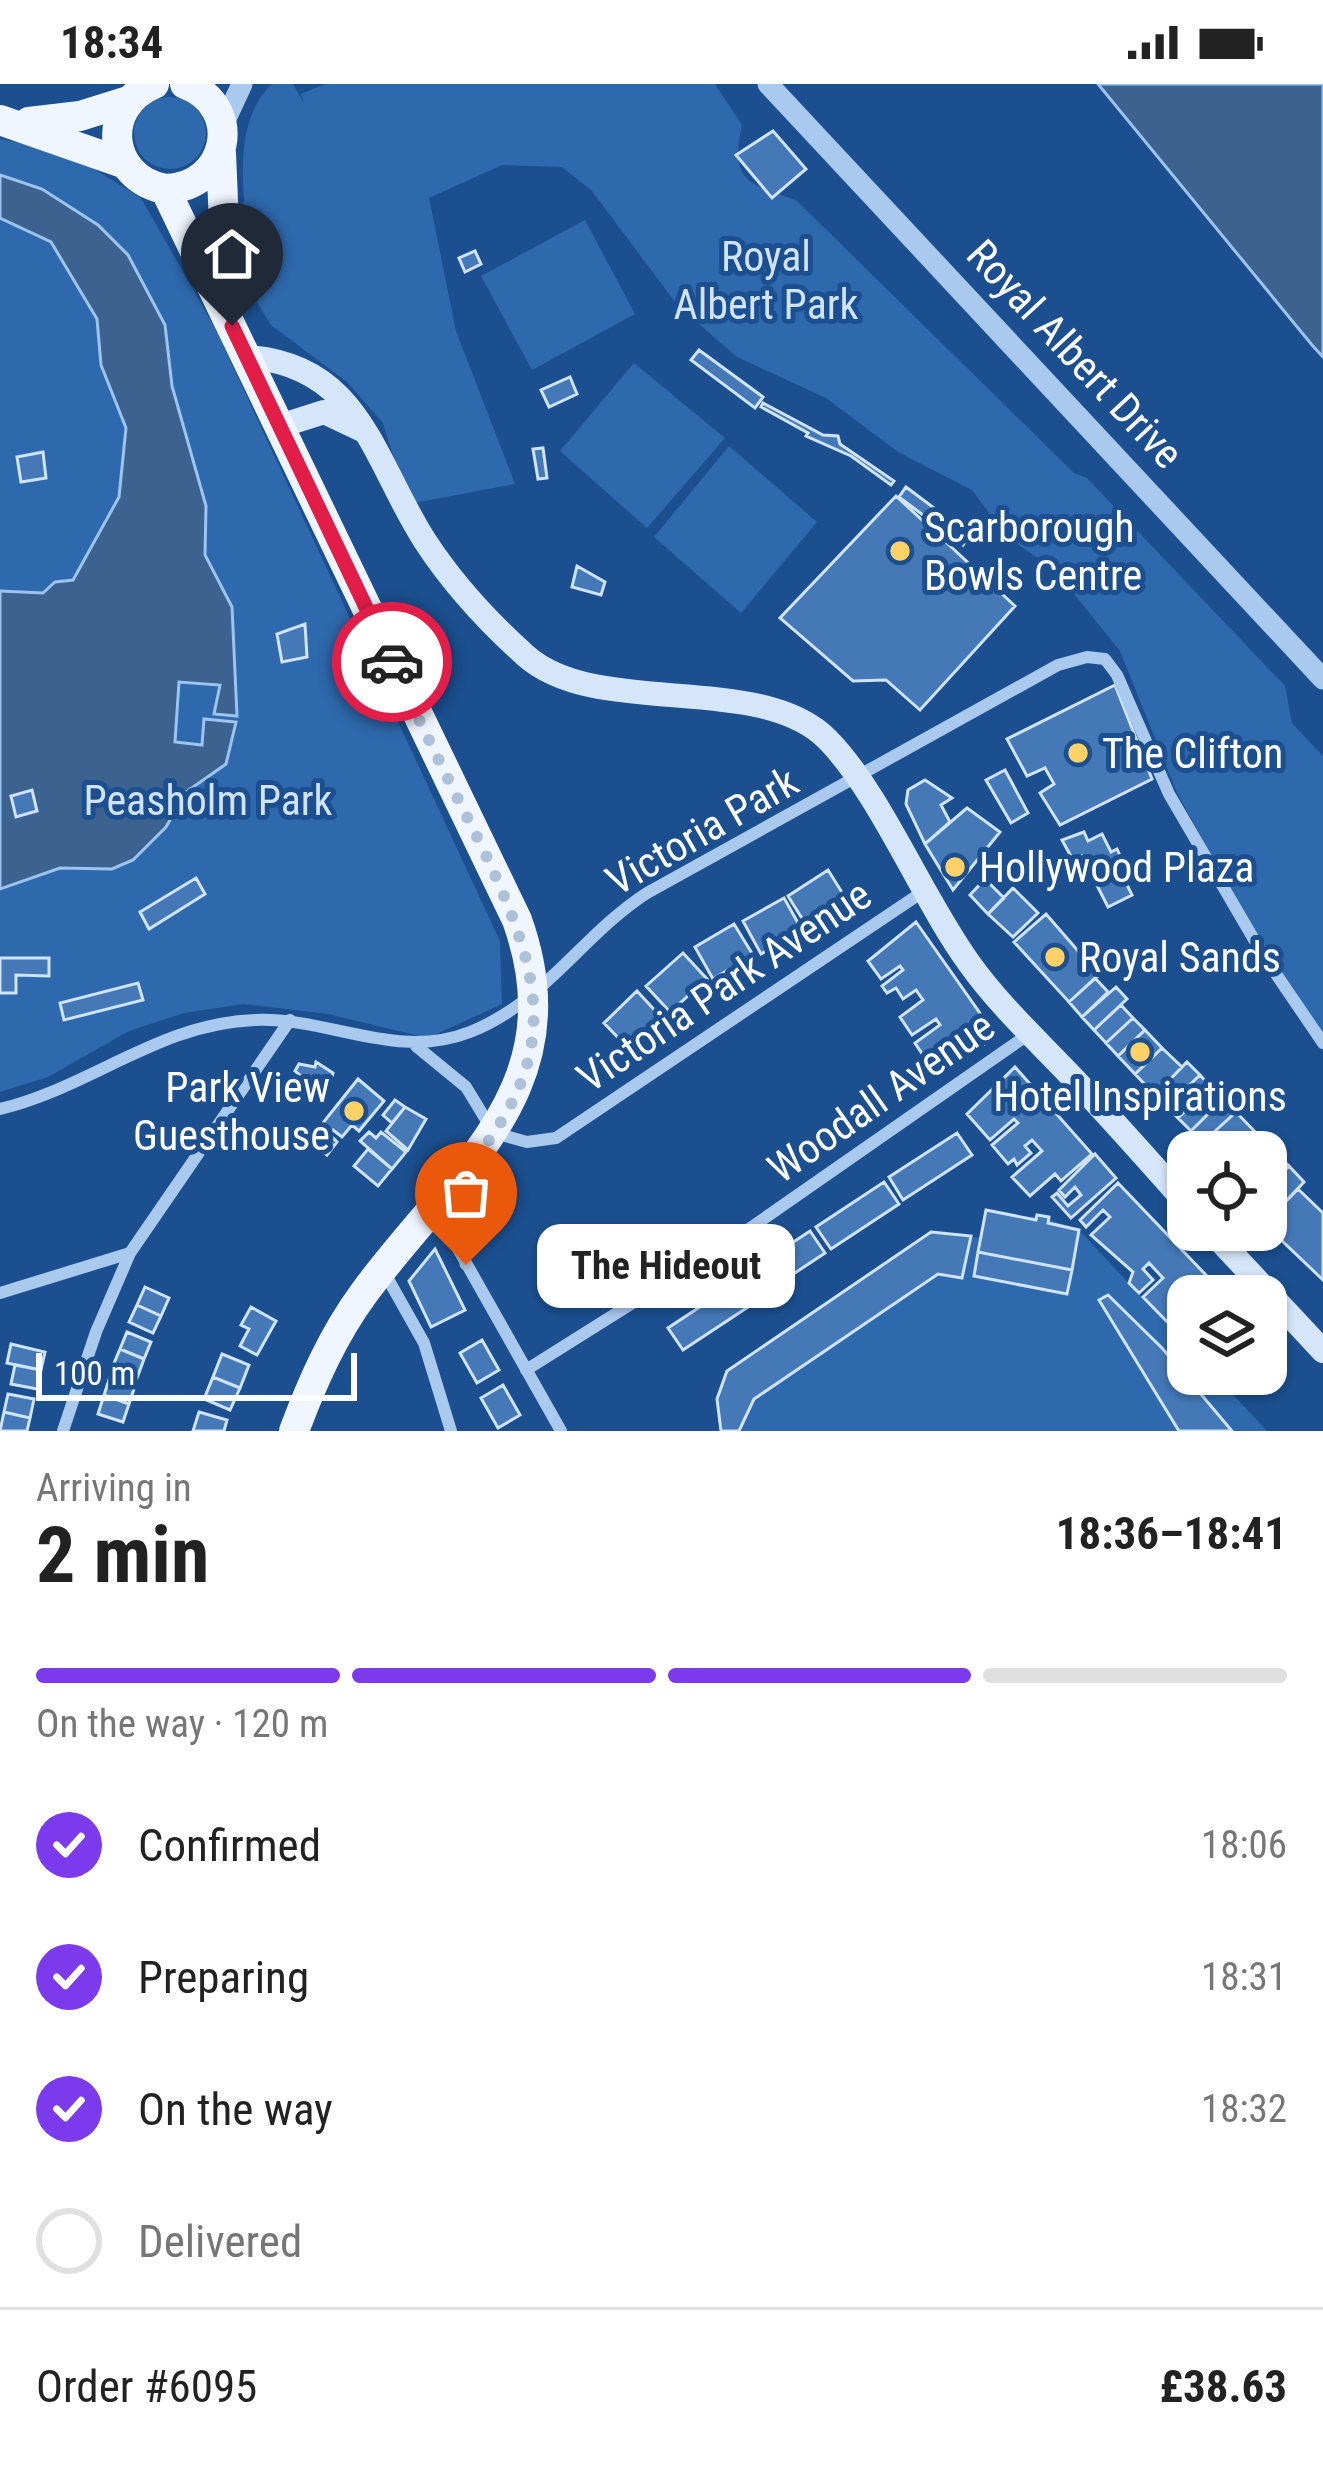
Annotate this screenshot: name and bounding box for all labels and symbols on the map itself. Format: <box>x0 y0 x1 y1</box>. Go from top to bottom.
pin <box>181 203 283 326</box>
street label: Royal Albert Drive <box>957 230 1193 478</box>
park label: Royal Albert Park <box>673 232 859 329</box>
place label: Scarborough Bowls Centre <box>924 503 1142 600</box>
marker: Scarborough Bowls Centre <box>887 538 913 564</box>
courier <box>332 602 452 722</box>
place label: The Clifton <box>1102 729 1283 778</box>
marker: The Clifton <box>1065 740 1091 766</box>
street label: Victoria Park <box>598 757 806 905</box>
park label: Peasholm Park <box>83 776 333 825</box>
place label: Hollywood Plaza <box>979 843 1254 892</box>
marker: Hollywood Plaza <box>942 854 968 880</box>
street label: Victoria Park Avenue <box>568 870 880 1102</box>
place label: Royal Sands <box>1079 933 1281 982</box>
marker: Royal Sands <box>1042 944 1068 970</box>
street label: Woodall Avenue <box>759 1001 1003 1193</box>
marker: Hotel Inspirations <box>1127 1039 1153 1065</box>
place label: Park View Guesthouse <box>133 1063 330 1160</box>
place label: Hotel Inspirations <box>993 1072 1287 1121</box>
marker: Park View Guesthouse <box>341 1098 367 1124</box>
pin <box>415 1142 517 1265</box>
callout: The Hideout <box>538 1223 796 1307</box>
scale bar <box>36 1347 357 1400</box>

